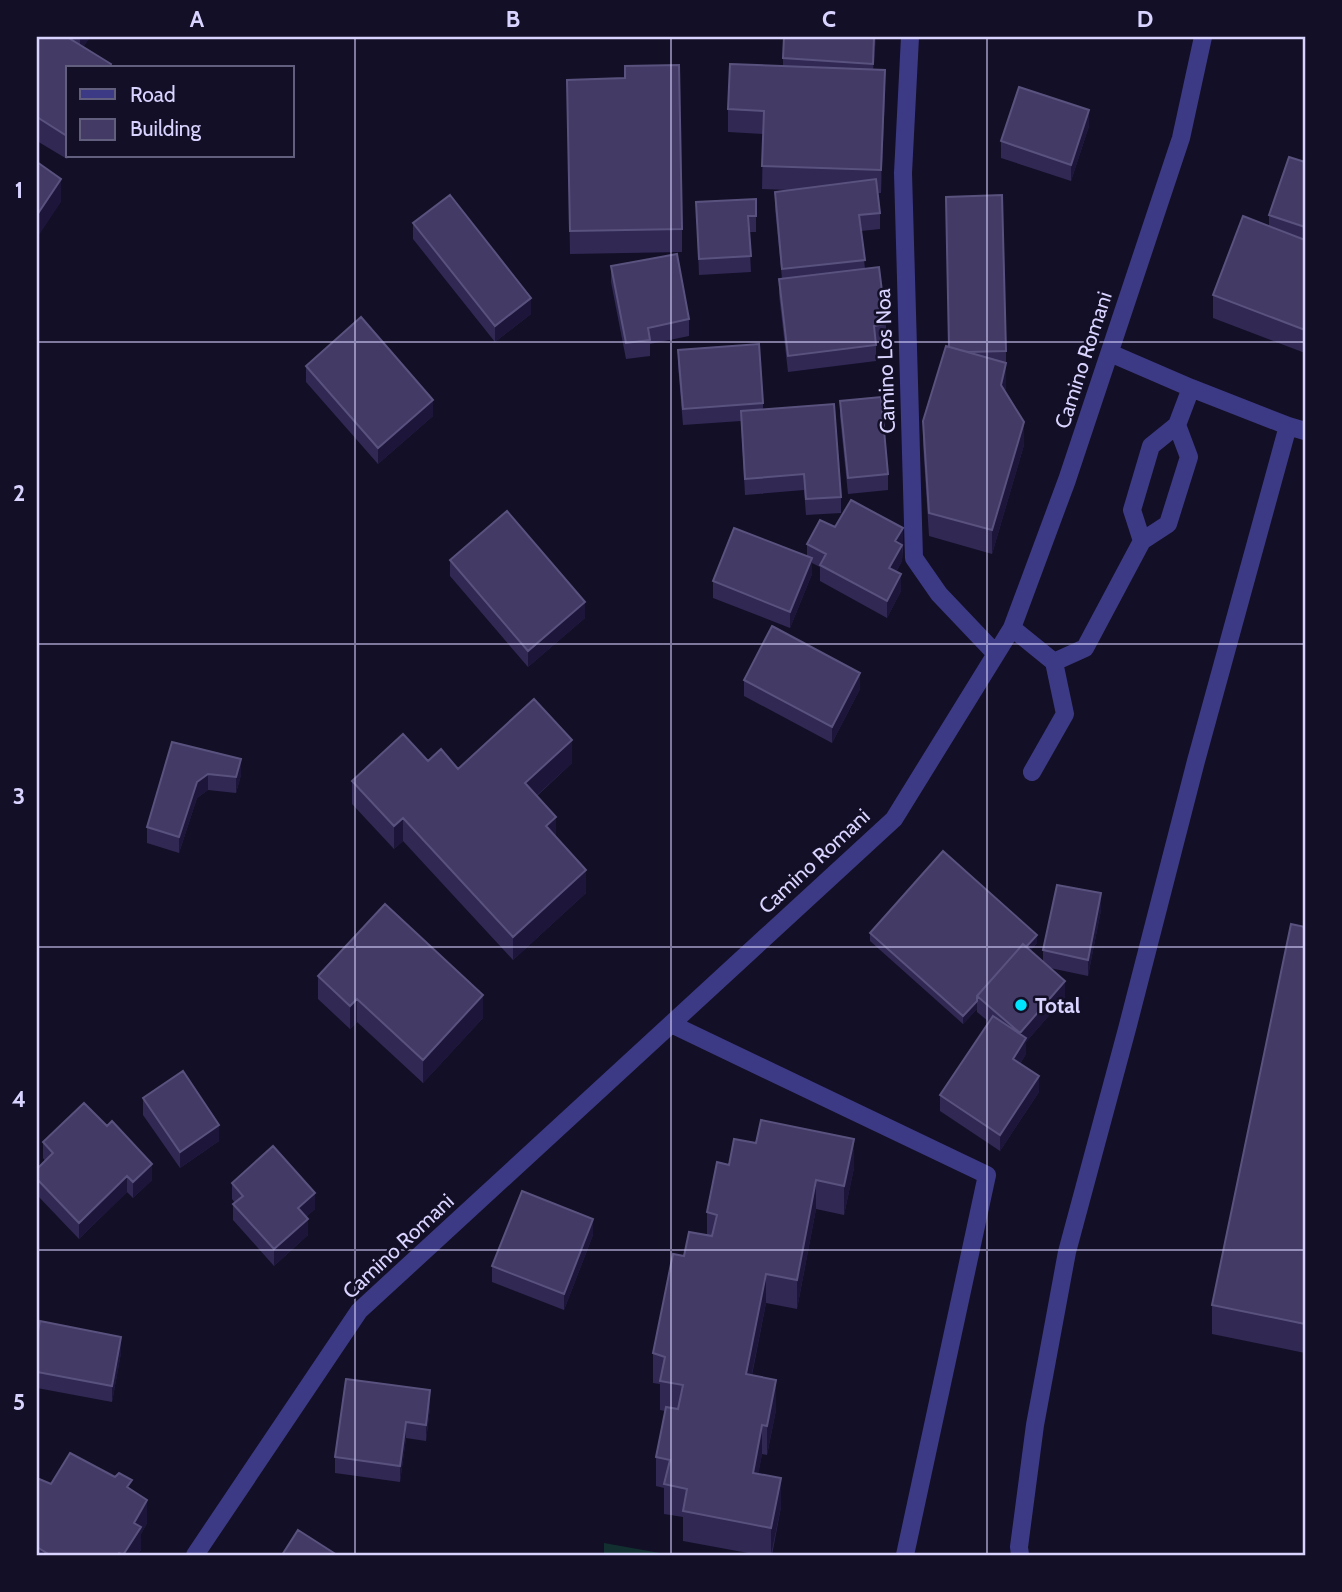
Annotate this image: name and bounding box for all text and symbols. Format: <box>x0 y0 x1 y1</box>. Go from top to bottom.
text: A <box>190 5 205 33</box>
text: B <box>506 5 520 33</box>
text: C <box>822 5 836 33</box>
text: D <box>1137 5 1153 33</box>
legend <box>66 66 294 158</box>
text: Road <box>130 82 176 107</box>
text: Building <box>130 116 202 141</box>
text: 1 <box>15 176 23 204</box>
street label: Camino Los Noa <box>870 288 900 434</box>
street label: Camino Romani <box>1049 288 1117 432</box>
text: 2 <box>13 479 25 507</box>
text: 3 <box>13 782 25 810</box>
street label: Camino Romani <box>753 803 875 919</box>
place label: Total <box>1035 993 1081 1018</box>
marker: Total <box>1013 997 1029 1013</box>
text: 4 <box>12 1085 26 1113</box>
street label: Camino Romani <box>337 1188 459 1304</box>
text: 5 <box>13 1388 25 1416</box>

